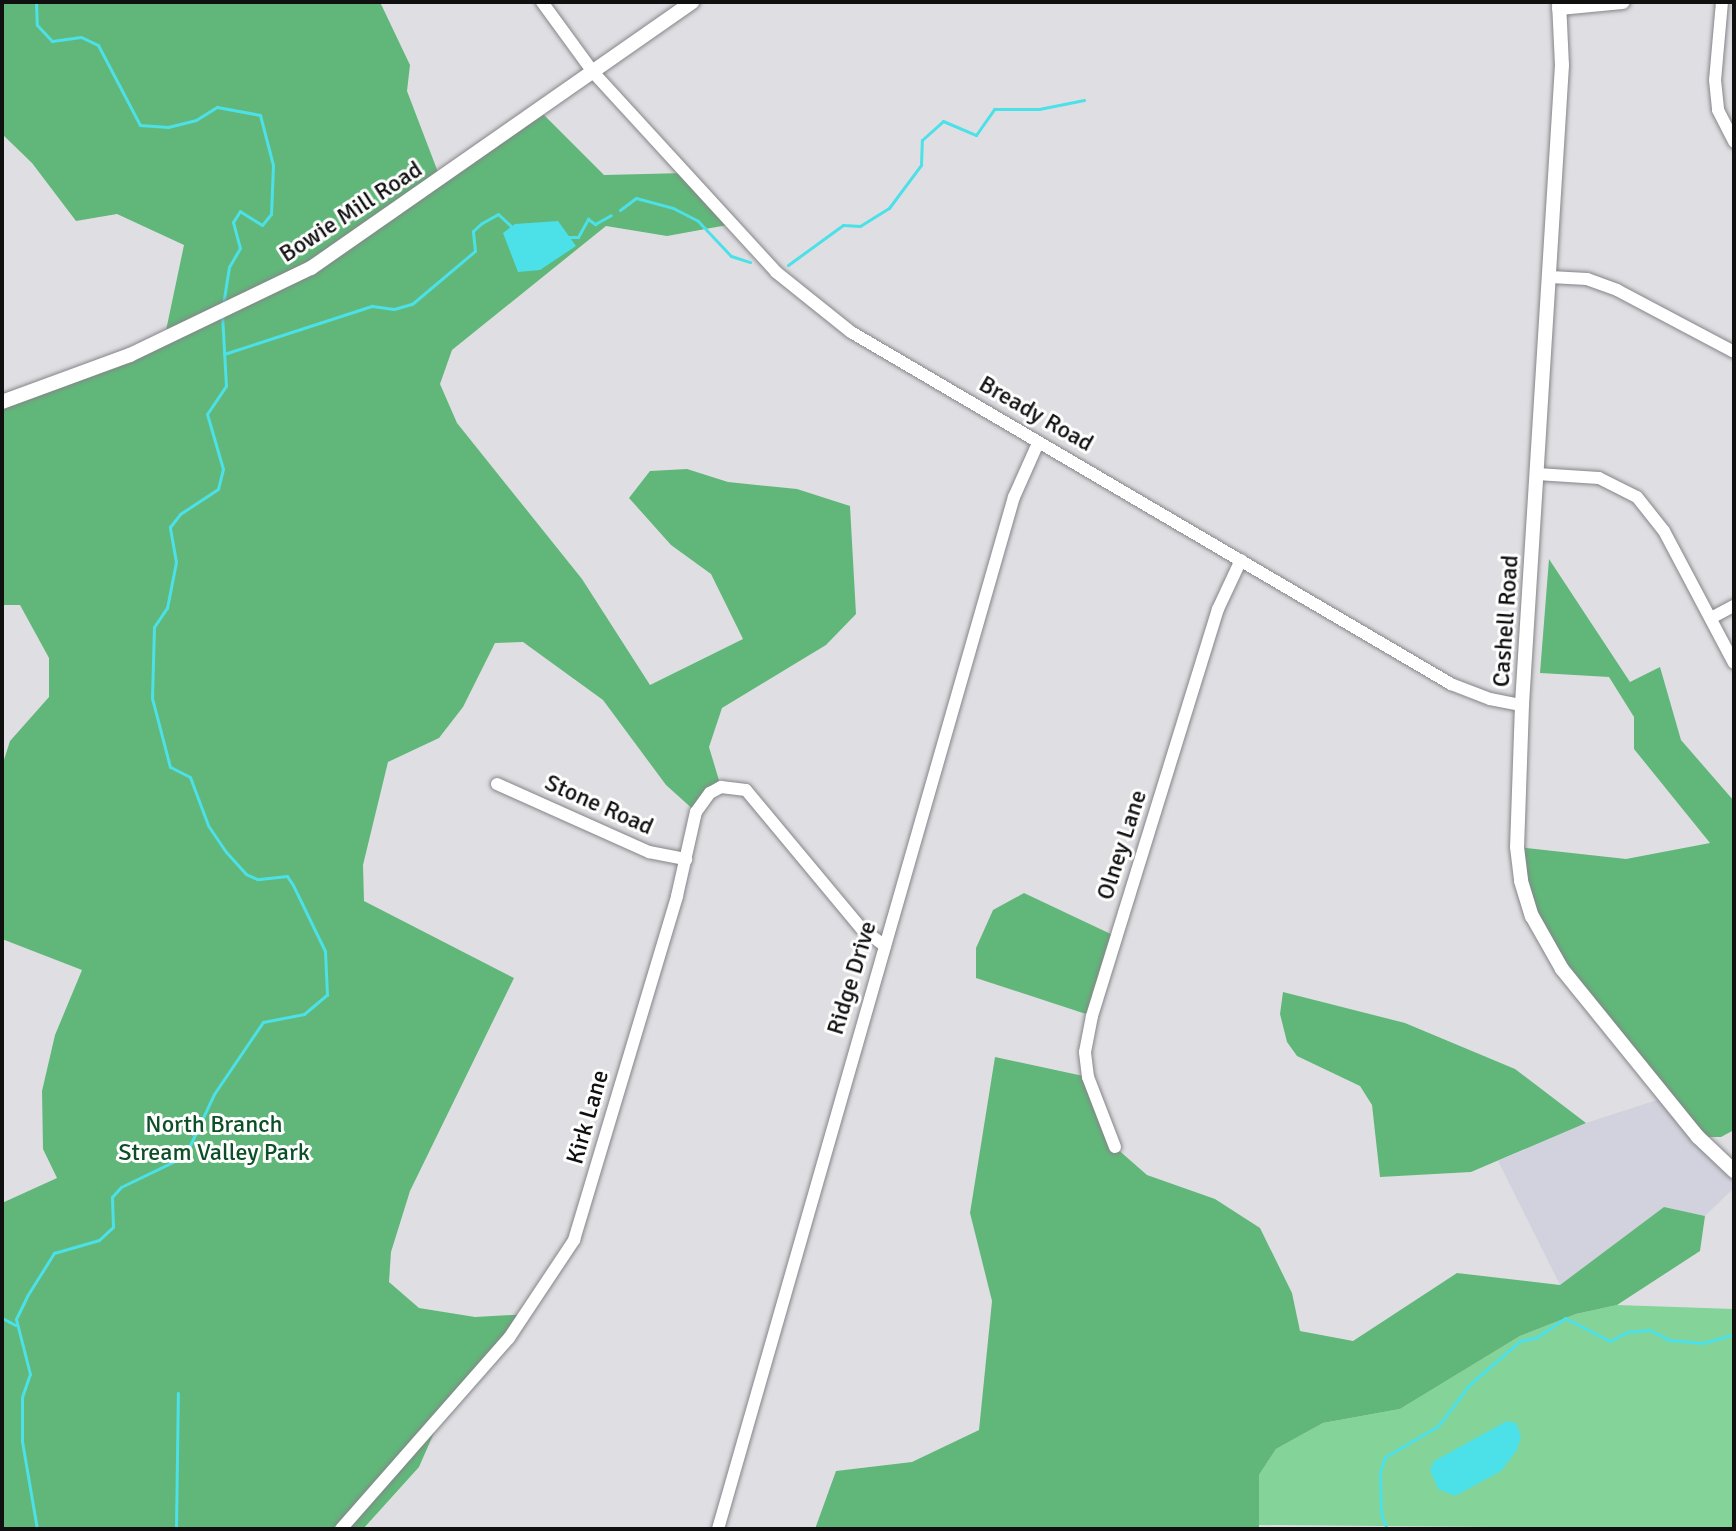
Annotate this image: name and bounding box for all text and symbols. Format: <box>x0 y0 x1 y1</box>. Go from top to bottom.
street label: Bowie Mill Road <box>274 155 428 269</box>
street label: Bready Road <box>974 370 1098 458</box>
street label: Cashell Road <box>1487 554 1525 688</box>
street label: Stone Road <box>540 768 658 842</box>
street label: Olney Lane <box>1091 786 1153 904</box>
street label: Ridge Drive <box>821 918 883 1038</box>
street label: Kirk Lane <box>561 1067 615 1167</box>
park label: North Branch Stream Valley Park <box>118 1111 310 1167</box>

